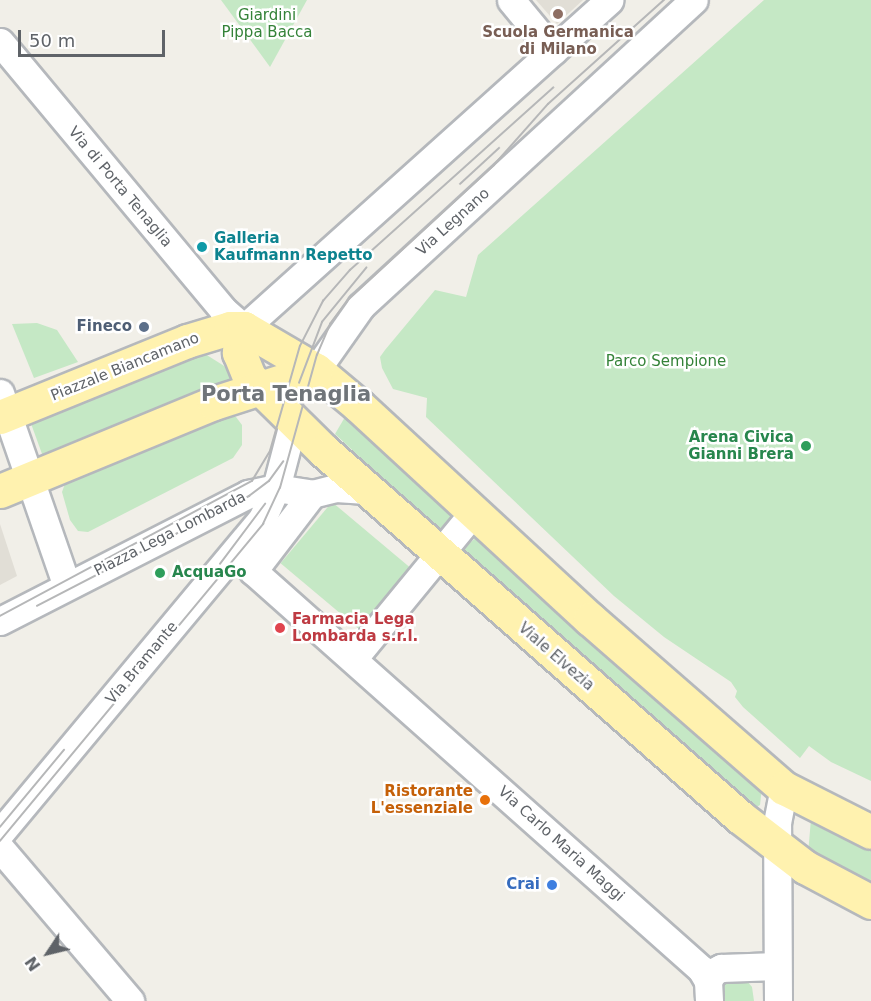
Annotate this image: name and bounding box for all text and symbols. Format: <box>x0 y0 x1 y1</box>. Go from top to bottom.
park label: Giardini Pippa Bacca <box>221 6 313 41</box>
marker: Scuola Germanica di Milano <box>551 7 565 21</box>
scale bar <box>21 18 168 56</box>
place label: Scuola Germanica di Milano <box>482 23 634 58</box>
text: 50 m <box>29 30 75 51</box>
street label: Via di Porta Tenaglia <box>64 123 176 251</box>
street label: Via Legnano <box>413 184 493 260</box>
place label: Galleria Kaufmann Repetto <box>214 229 373 264</box>
marker: Galleria Kaufmann Repetto <box>195 240 209 254</box>
place label: Fineco <box>77 318 132 336</box>
marker: Fineco <box>137 320 151 334</box>
street label: Piazzale Biancamano <box>48 329 202 405</box>
park label: Parco Sempione <box>606 353 726 371</box>
district label: Porta Tenaglia <box>201 381 371 407</box>
place label: Arena Civica Gianni Brera <box>688 428 794 463</box>
marker: Arena Civica Gianni Brera <box>799 439 813 453</box>
street label: Piazza Lega Lombarda <box>91 488 249 580</box>
place label: AcquaGo <box>172 564 247 582</box>
marker: AcquaGo <box>153 566 167 580</box>
place label: Farmacia Lega Lombarda s.r.l. <box>292 610 418 645</box>
street label: Via Bramante <box>102 618 182 708</box>
street label: Viale Elvezia <box>514 619 598 695</box>
marker: Farmacia Lega Lombarda s.r.l. <box>273 621 287 635</box>
place label: Ristorante L'essenziale <box>371 782 473 817</box>
street label: Via Carlo Maria Maggi <box>494 783 628 905</box>
marker: Ristorante L'essenziale <box>478 793 492 807</box>
place label: Crai <box>506 876 540 894</box>
marker: Crai <box>545 878 559 892</box>
north arrow <box>18 923 78 983</box>
text: N <box>21 953 44 975</box>

